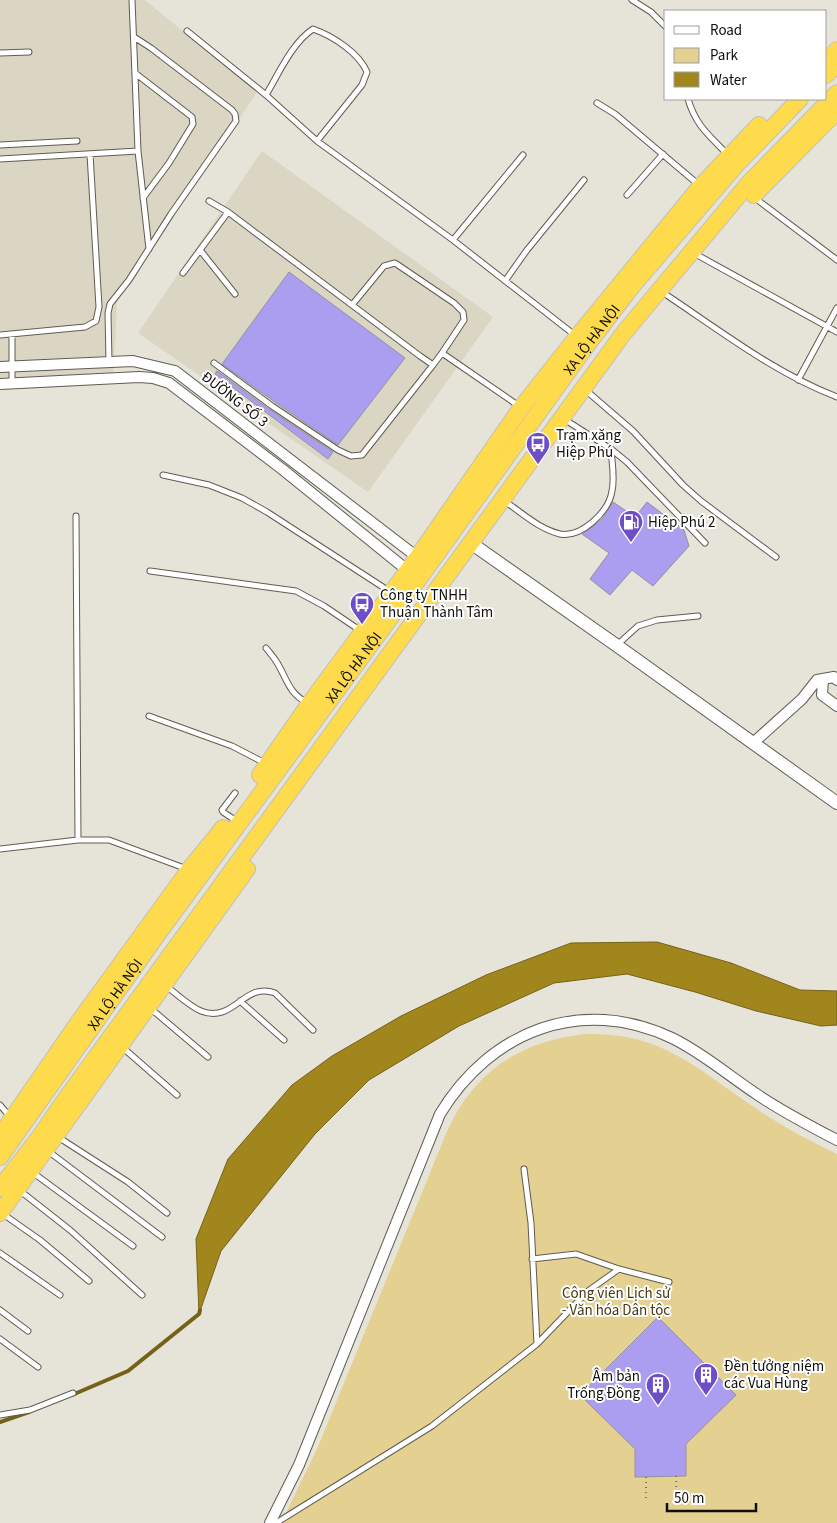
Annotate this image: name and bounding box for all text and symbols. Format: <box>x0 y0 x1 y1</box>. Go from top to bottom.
legend <box>664 10 827 100</box>
text: Road <box>710 20 742 41</box>
text: Park <box>710 45 739 66</box>
text: Water <box>710 70 747 91</box>
street label: XA LỘ HÀ NỘI <box>559 300 625 380</box>
street label: ĐƯỜNG SỐ 3 <box>197 367 273 432</box>
place label: Trạm xăng Hiệp Phú <box>556 425 621 463</box>
bus stop icon: Trạm xăng Hiệp Phú <box>525 431 551 465</box>
fuel station icon: Hiệp Phú 2 <box>618 509 644 543</box>
place label: Hiệp Phú 2 <box>648 512 716 533</box>
place label: Công ty TNHH Thuận Thành Tâm <box>380 585 493 623</box>
bus stop icon: Công ty TNHH Thuận Thành Tâm <box>349 591 375 625</box>
street label: XA LỘ HÀ NỘI <box>321 628 387 708</box>
street label: XA LỘ HÀ NỘI <box>83 955 148 1035</box>
park label: Công viên Lịch sử - Văn hóa Dân tộc <box>562 1283 671 1321</box>
place label: Đền tưởng niệm các Vua Hùng <box>724 1356 824 1394</box>
building icon: Đền tưởng niệm các Vua Hùng <box>693 1362 719 1396</box>
place label: Âm bản Trống Đồng <box>567 1366 640 1404</box>
building icon: Âm bản Trống Đồng <box>645 1372 671 1406</box>
scale bar <box>667 1480 756 1512</box>
text: 50 m <box>674 1488 704 1509</box>

